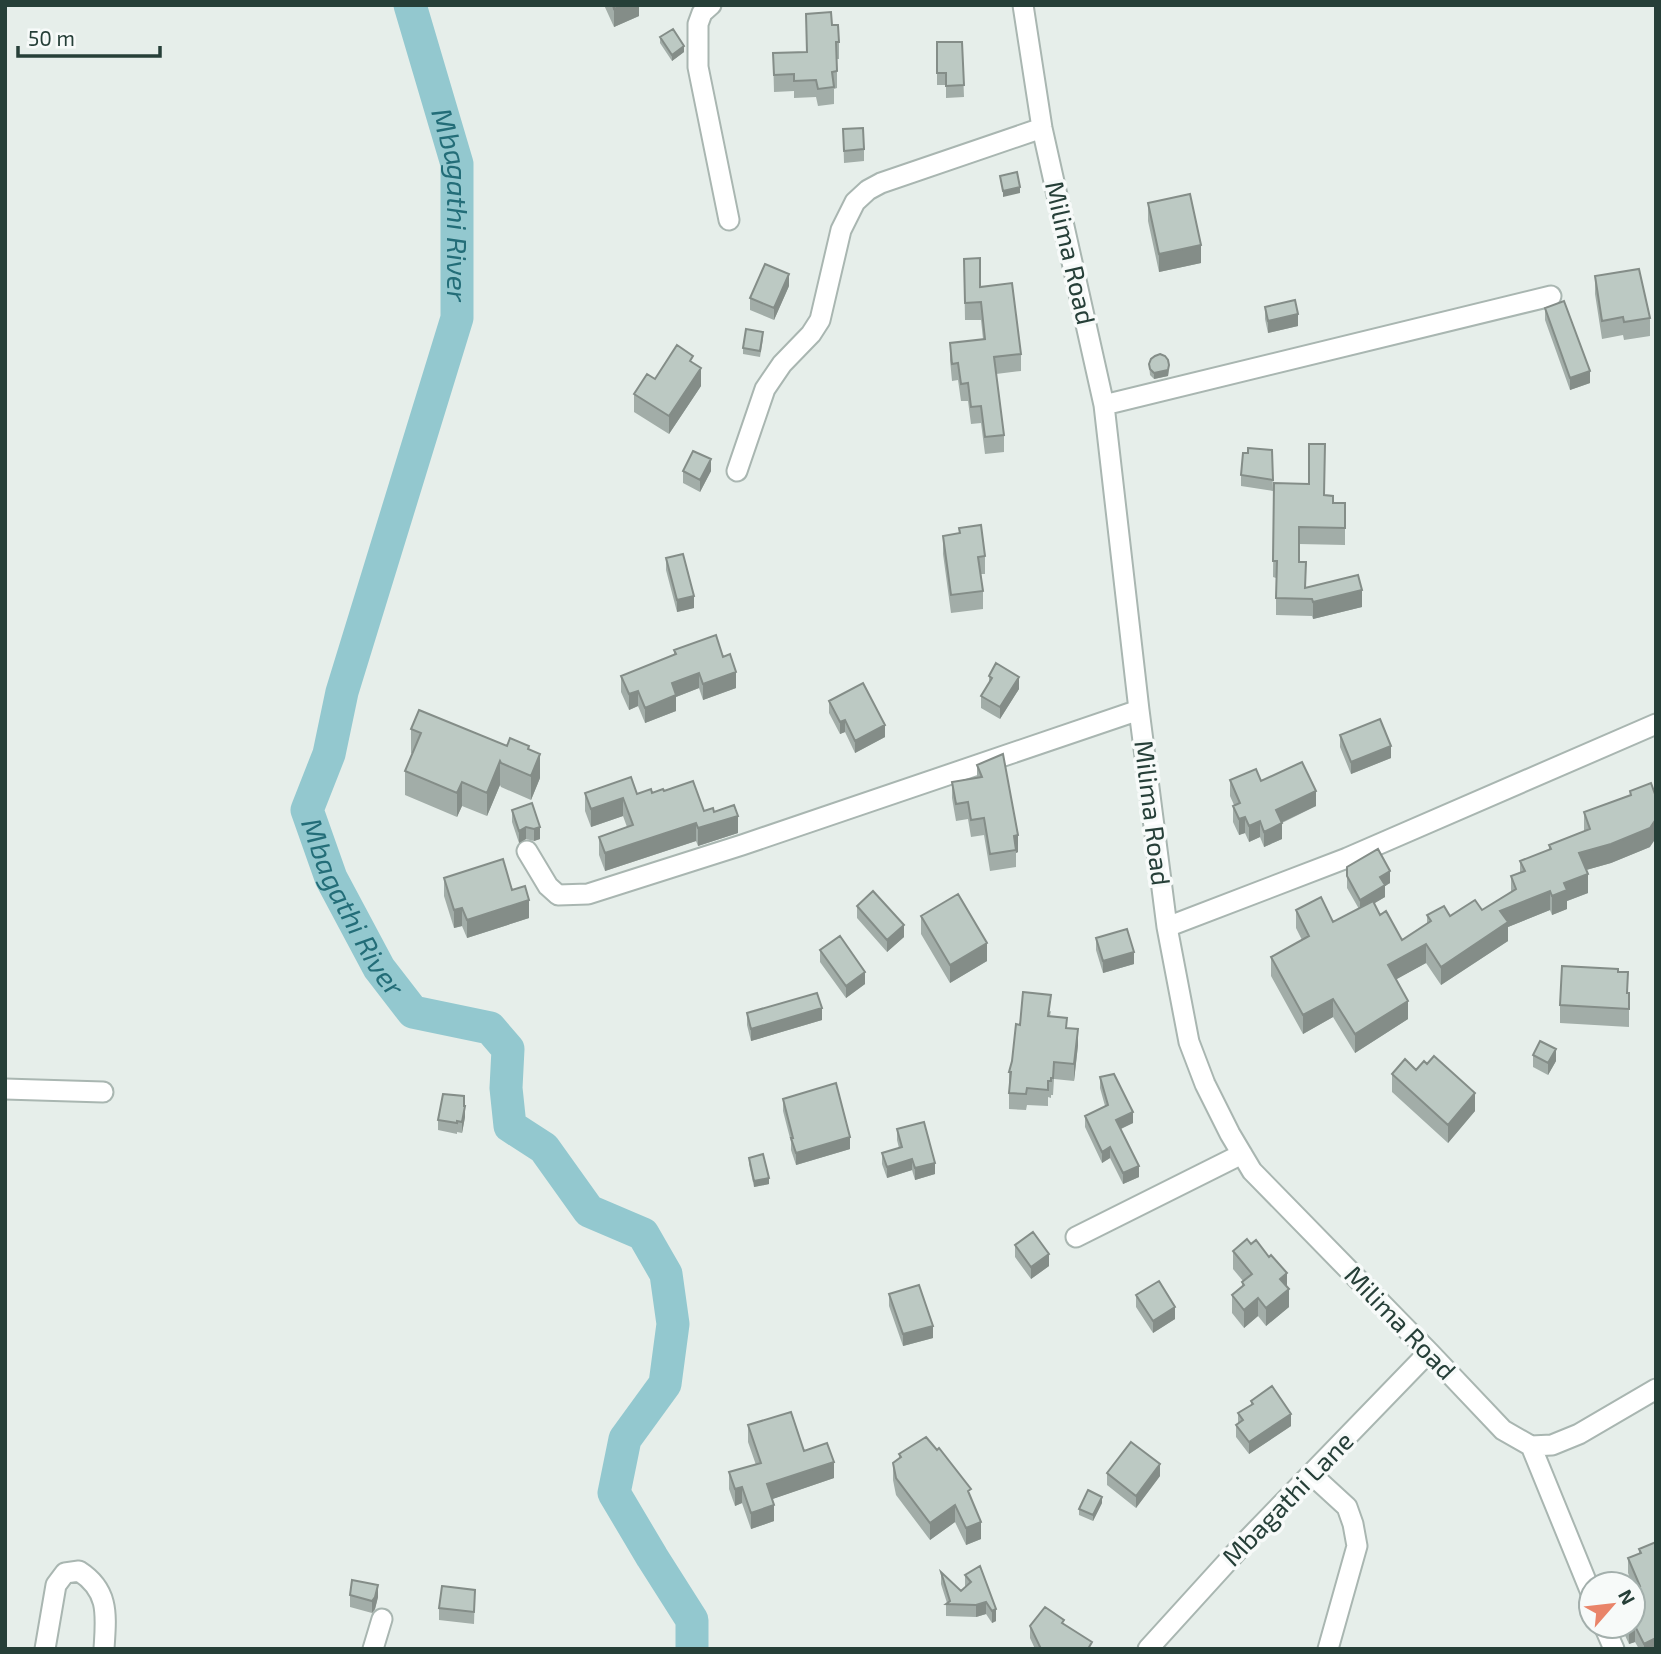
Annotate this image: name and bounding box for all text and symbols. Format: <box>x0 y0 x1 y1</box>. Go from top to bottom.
scale bar <box>18 14 159 58</box>
text: 50 m <box>28 25 75 50</box>
water label: Mbagathi River <box>425 104 475 303</box>
street label: Milima Road <box>1040 178 1103 327</box>
street label: Milima Road <box>1129 738 1178 887</box>
water label: Mbagathi River <box>295 813 413 1003</box>
street label: Milima Road <box>1339 1259 1463 1385</box>
street label: Mbagathi Lane <box>1215 1424 1359 1571</box>
north arrow <box>1577 1570 1647 1640</box>
text: N <box>1614 1585 1641 1608</box>

